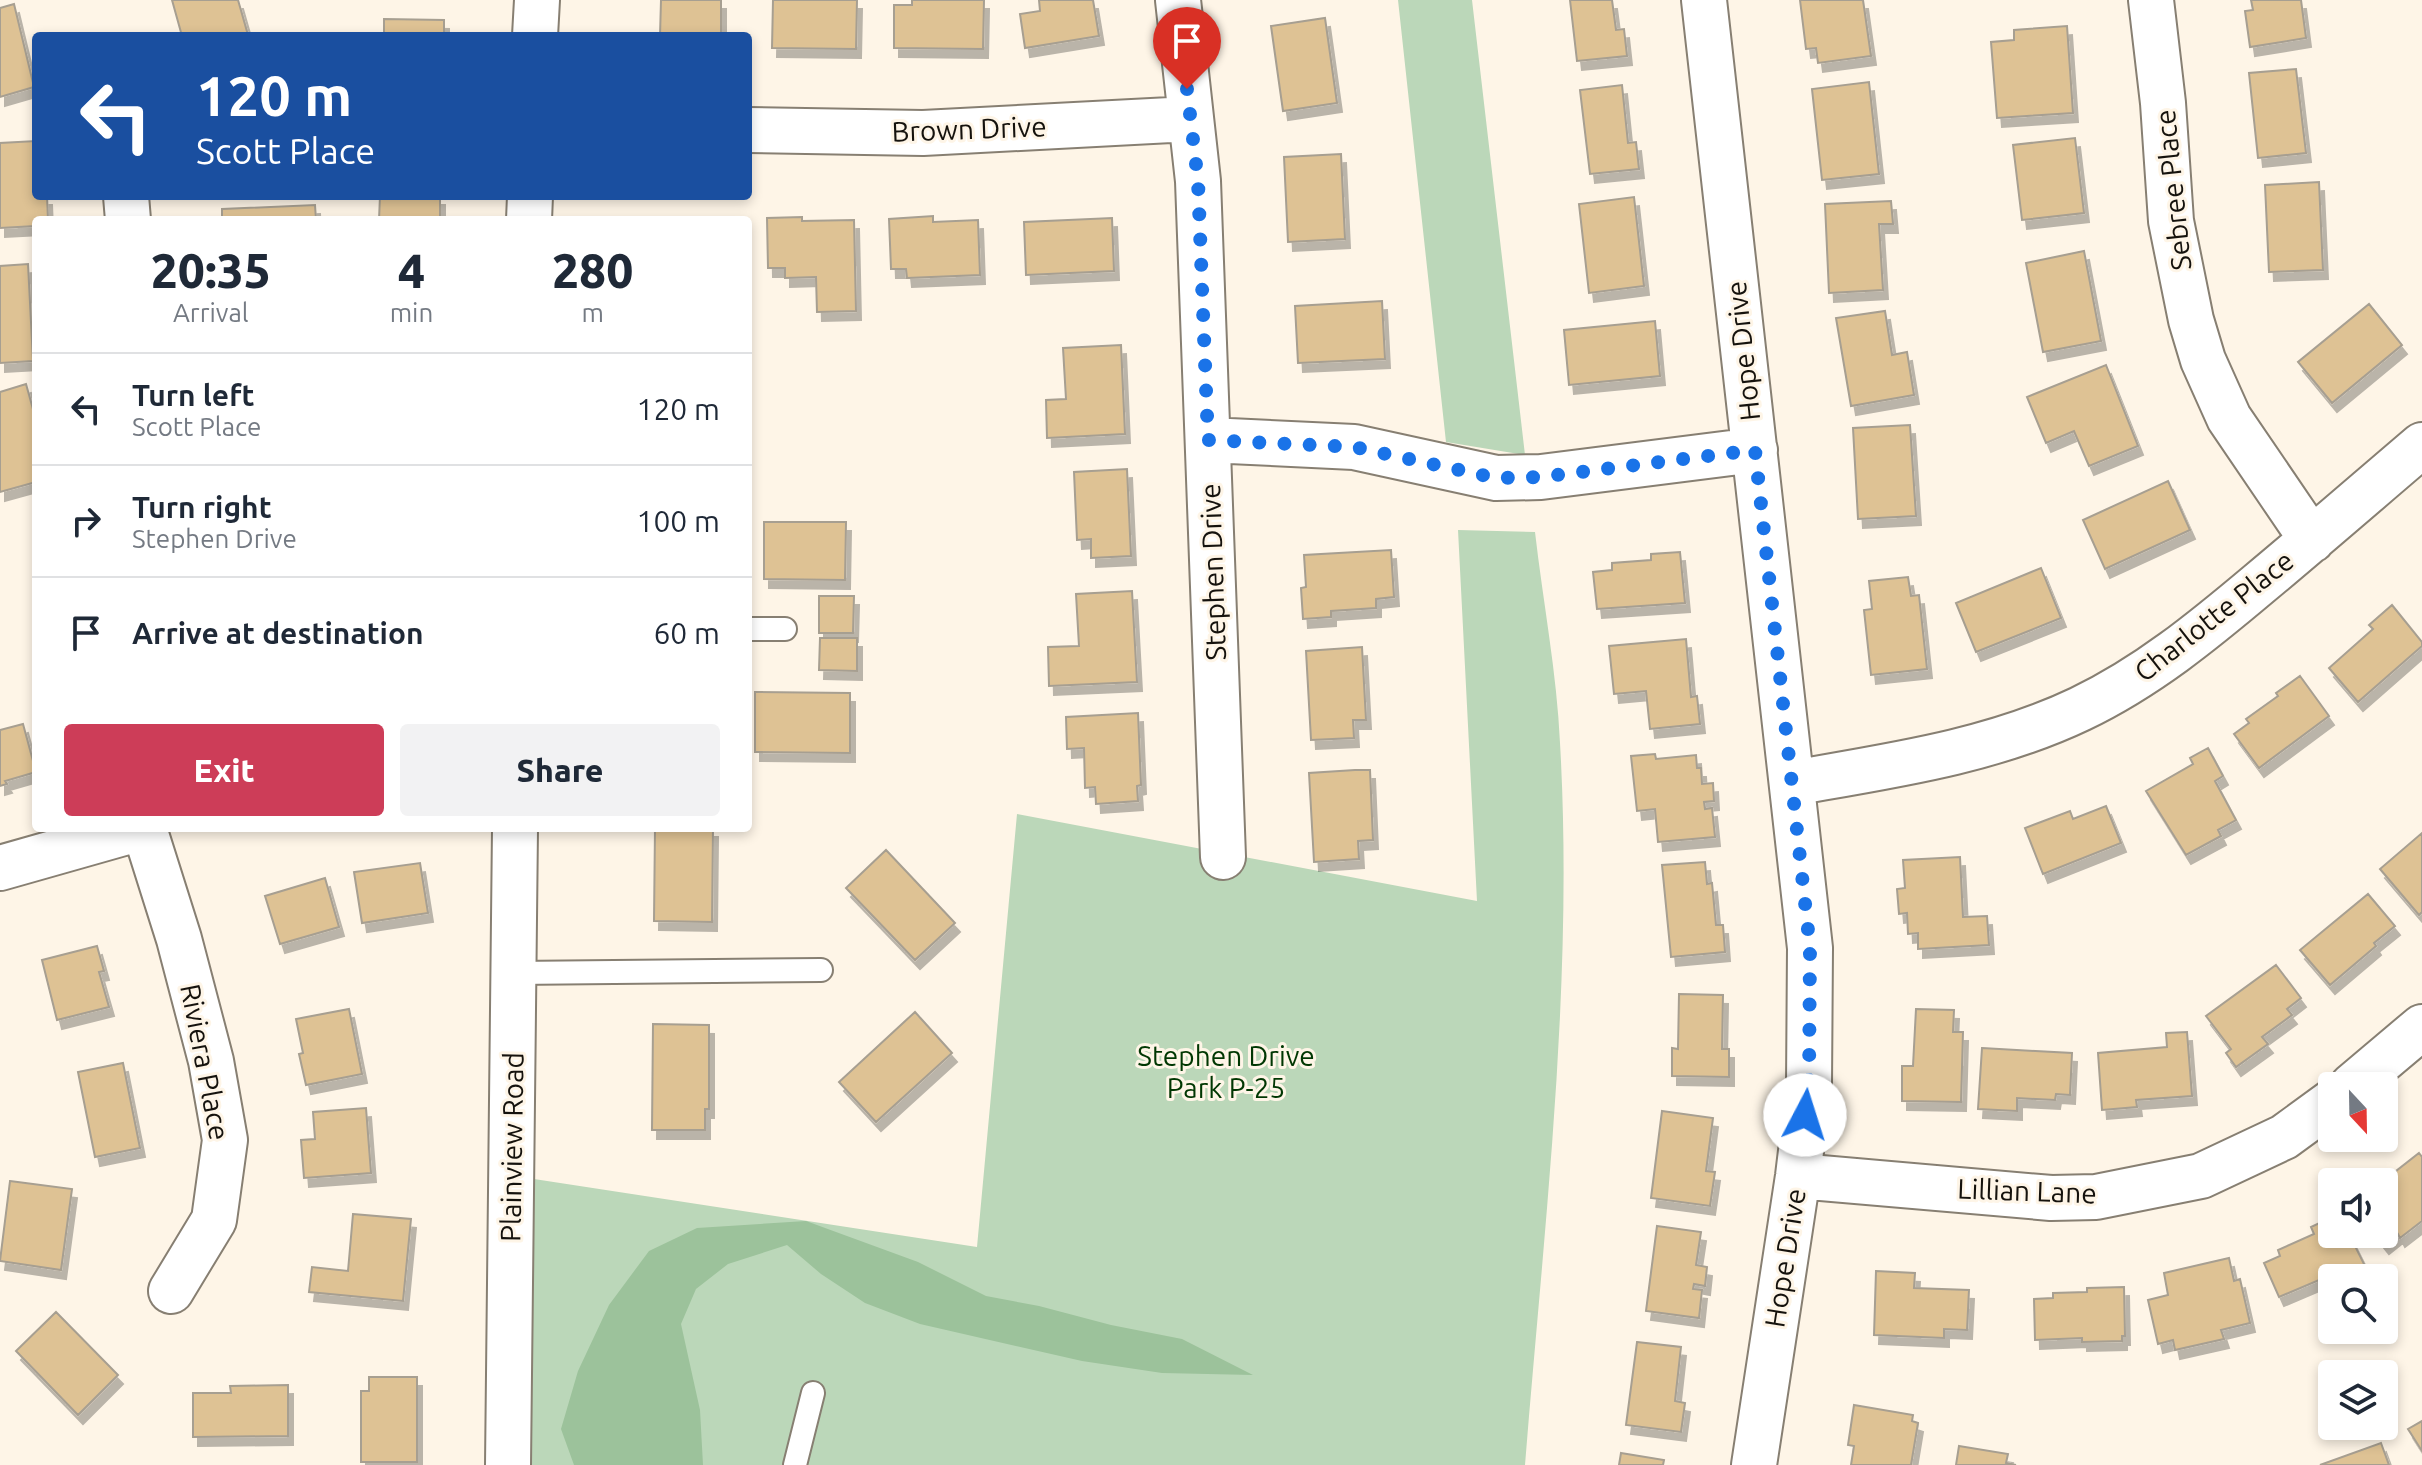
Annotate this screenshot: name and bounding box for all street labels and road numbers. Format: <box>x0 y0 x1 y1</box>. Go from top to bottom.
street label: Sebree Place <box>2149 108 2196 272</box>
street label: Brown Drive <box>891 110 1047 147</box>
street label: Hope Drive <box>1720 280 1765 422</box>
street label: Stephen Drive <box>1194 483 1231 661</box>
street label: Charlotte Place <box>2128 544 2299 687</box>
street label: Riviera Place <box>175 981 236 1143</box>
street label: Plainview Road <box>494 1052 529 1242</box>
street label: Lillian Lane <box>1957 1173 2097 1208</box>
street label: Hope Drive <box>1758 1186 1811 1330</box>

